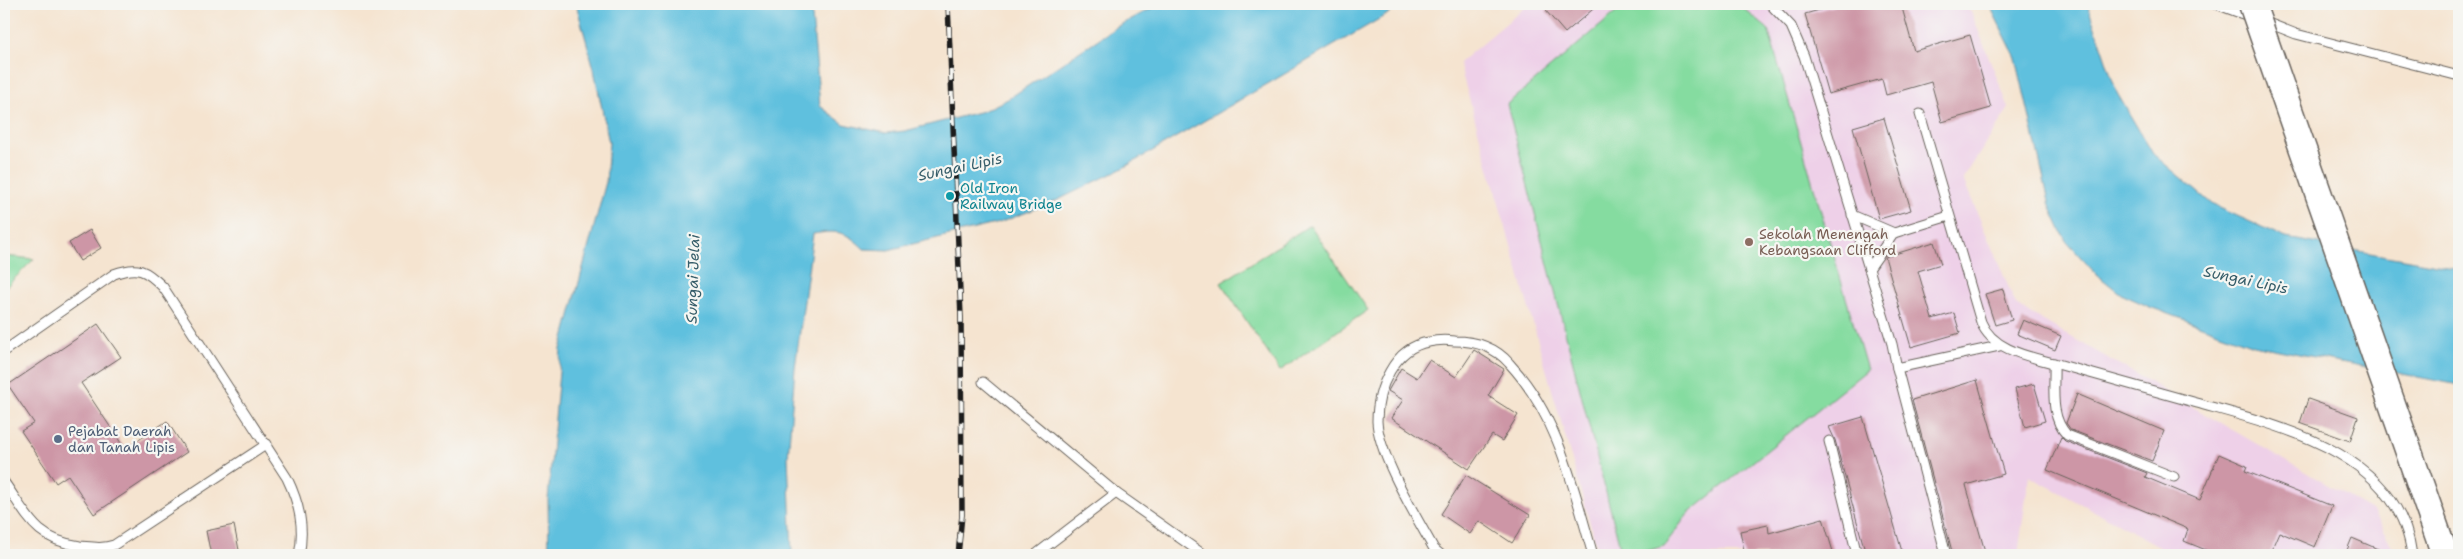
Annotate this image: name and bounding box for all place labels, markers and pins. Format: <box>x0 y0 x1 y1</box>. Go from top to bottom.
place label: Old Iron Railway Bridge <box>960 179 1062 213</box>
marker: Old Iron Railway Bridge <box>944 190 956 202</box>
place label: Sekolah Menengah Kebangsaan Clifford <box>1759 225 1896 259</box>
marker: Sekolah Menengah Kebangsaan Clifford <box>1743 236 1755 248</box>
place label: Pejabat Daerah dan Tanah Lipis <box>68 422 175 456</box>
marker: Pejabat Daerah dan Tanah Lipis <box>52 433 64 445</box>

